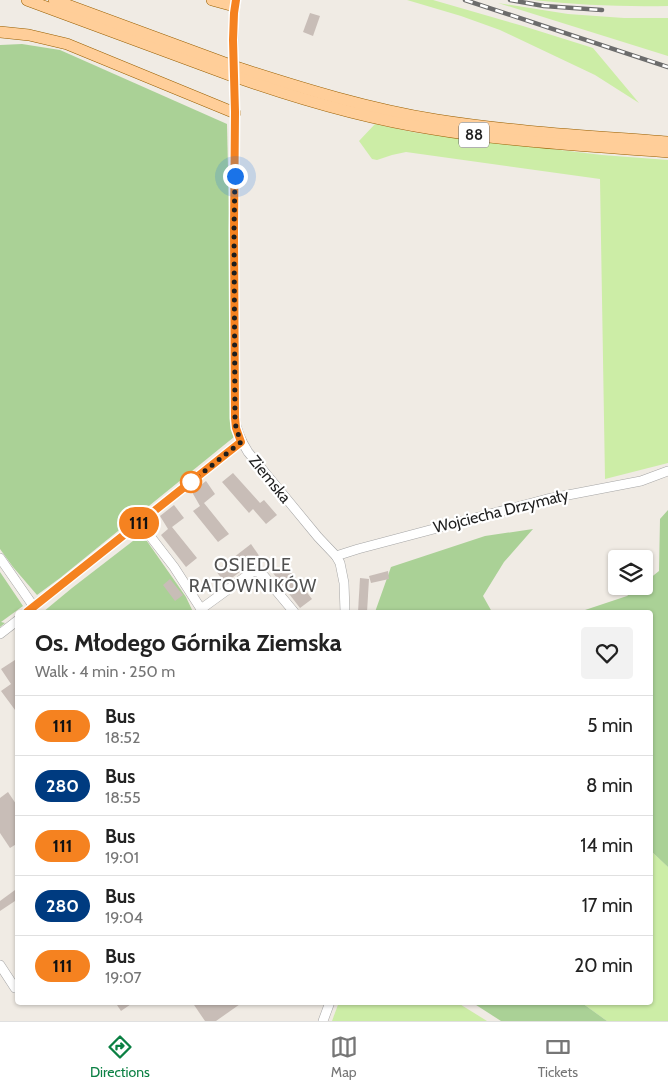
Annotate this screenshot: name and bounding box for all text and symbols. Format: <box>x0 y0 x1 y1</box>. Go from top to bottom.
road number: 88 <box>459 122 489 148</box>
your location <box>223 164 248 189</box>
street label: Ziemska <box>245 451 295 507</box>
unlabelled marker <box>180 471 202 493</box>
street label: Wojciecha Drzymały <box>431 485 571 537</box>
line badge: 111 <box>110 507 168 539</box>
text: 111 <box>129 512 149 534</box>
map controls <box>608 550 653 595</box>
button: layers <box>608 550 653 595</box>
district label: OSIEDLE RATOWNIKÓW <box>189 554 317 597</box>
button: heart <box>581 627 633 679</box>
text: Os. Młodego Górnika Ziemska <box>35 628 342 657</box>
text: Walk · 4 min · 250 m <box>35 662 175 681</box>
text: Bus <box>105 705 135 728</box>
text: 5 min <box>587 714 633 737</box>
text: 111 <box>53 715 72 737</box>
text: 18:52 <box>105 728 140 747</box>
text: Bus <box>105 765 135 788</box>
text: 8 min <box>586 774 633 797</box>
text: 280 <box>46 775 79 797</box>
text: 18:55 <box>105 788 141 807</box>
text: Bus <box>105 825 135 848</box>
text: 14 min <box>580 834 633 857</box>
text: 111 <box>53 835 72 857</box>
text: 19:01 <box>105 848 139 867</box>
text: Bus <box>105 885 135 908</box>
text: 17 min <box>582 894 633 917</box>
text: 280 <box>46 895 79 917</box>
text: 19:04 <box>105 908 143 927</box>
text: Bus <box>105 945 135 968</box>
text: 20 min <box>574 954 633 977</box>
text: 111 <box>53 955 72 977</box>
text: 19:07 <box>105 968 142 987</box>
tab: Directions <box>90 1033 150 1081</box>
tab: Map <box>330 1033 358 1081</box>
tab: Tickets <box>538 1033 578 1081</box>

